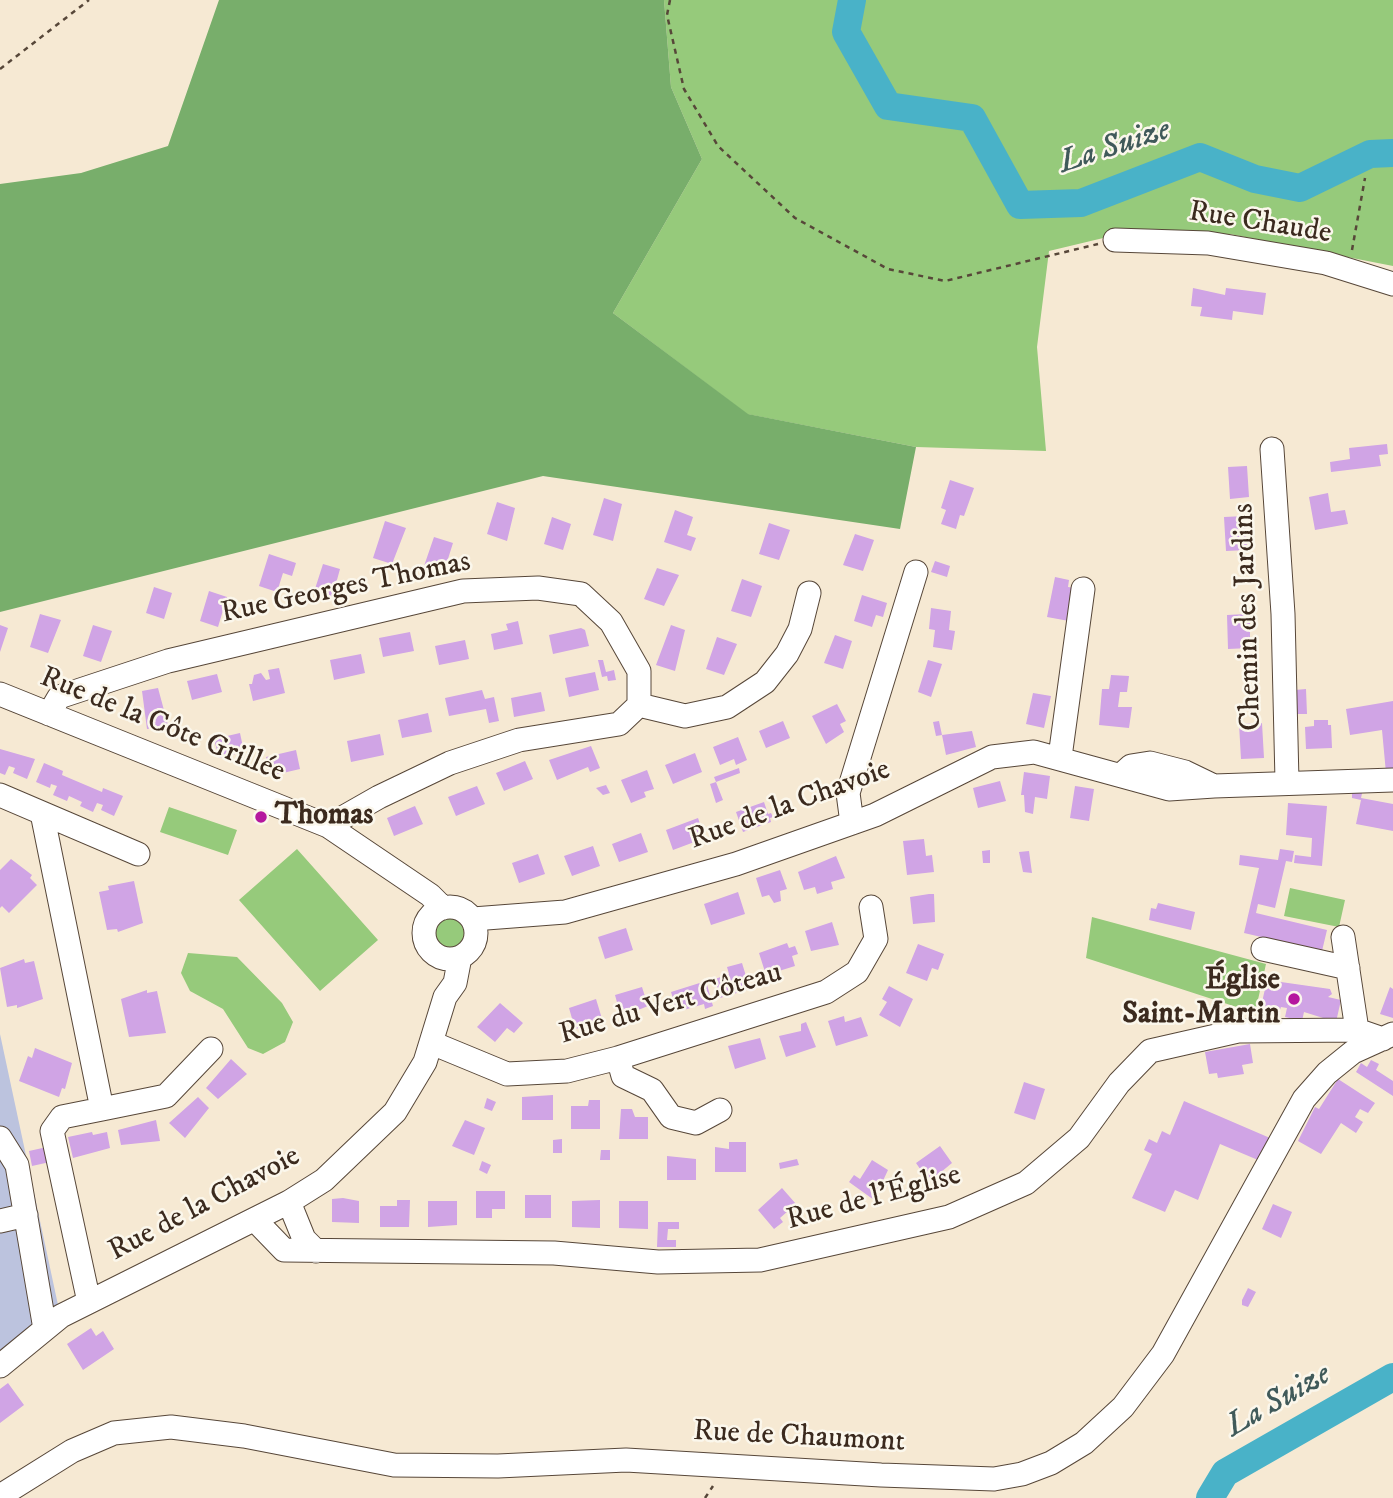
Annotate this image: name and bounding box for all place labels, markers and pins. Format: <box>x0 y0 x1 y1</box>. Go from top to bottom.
place label: Thomas <box>275 799 373 835</box>
marker: Thomas <box>253 809 269 825</box>
place label: Église Saint-Martin <box>1122 964 1280 1034</box>
marker: Église Saint-Martin <box>1286 991 1302 1007</box>

